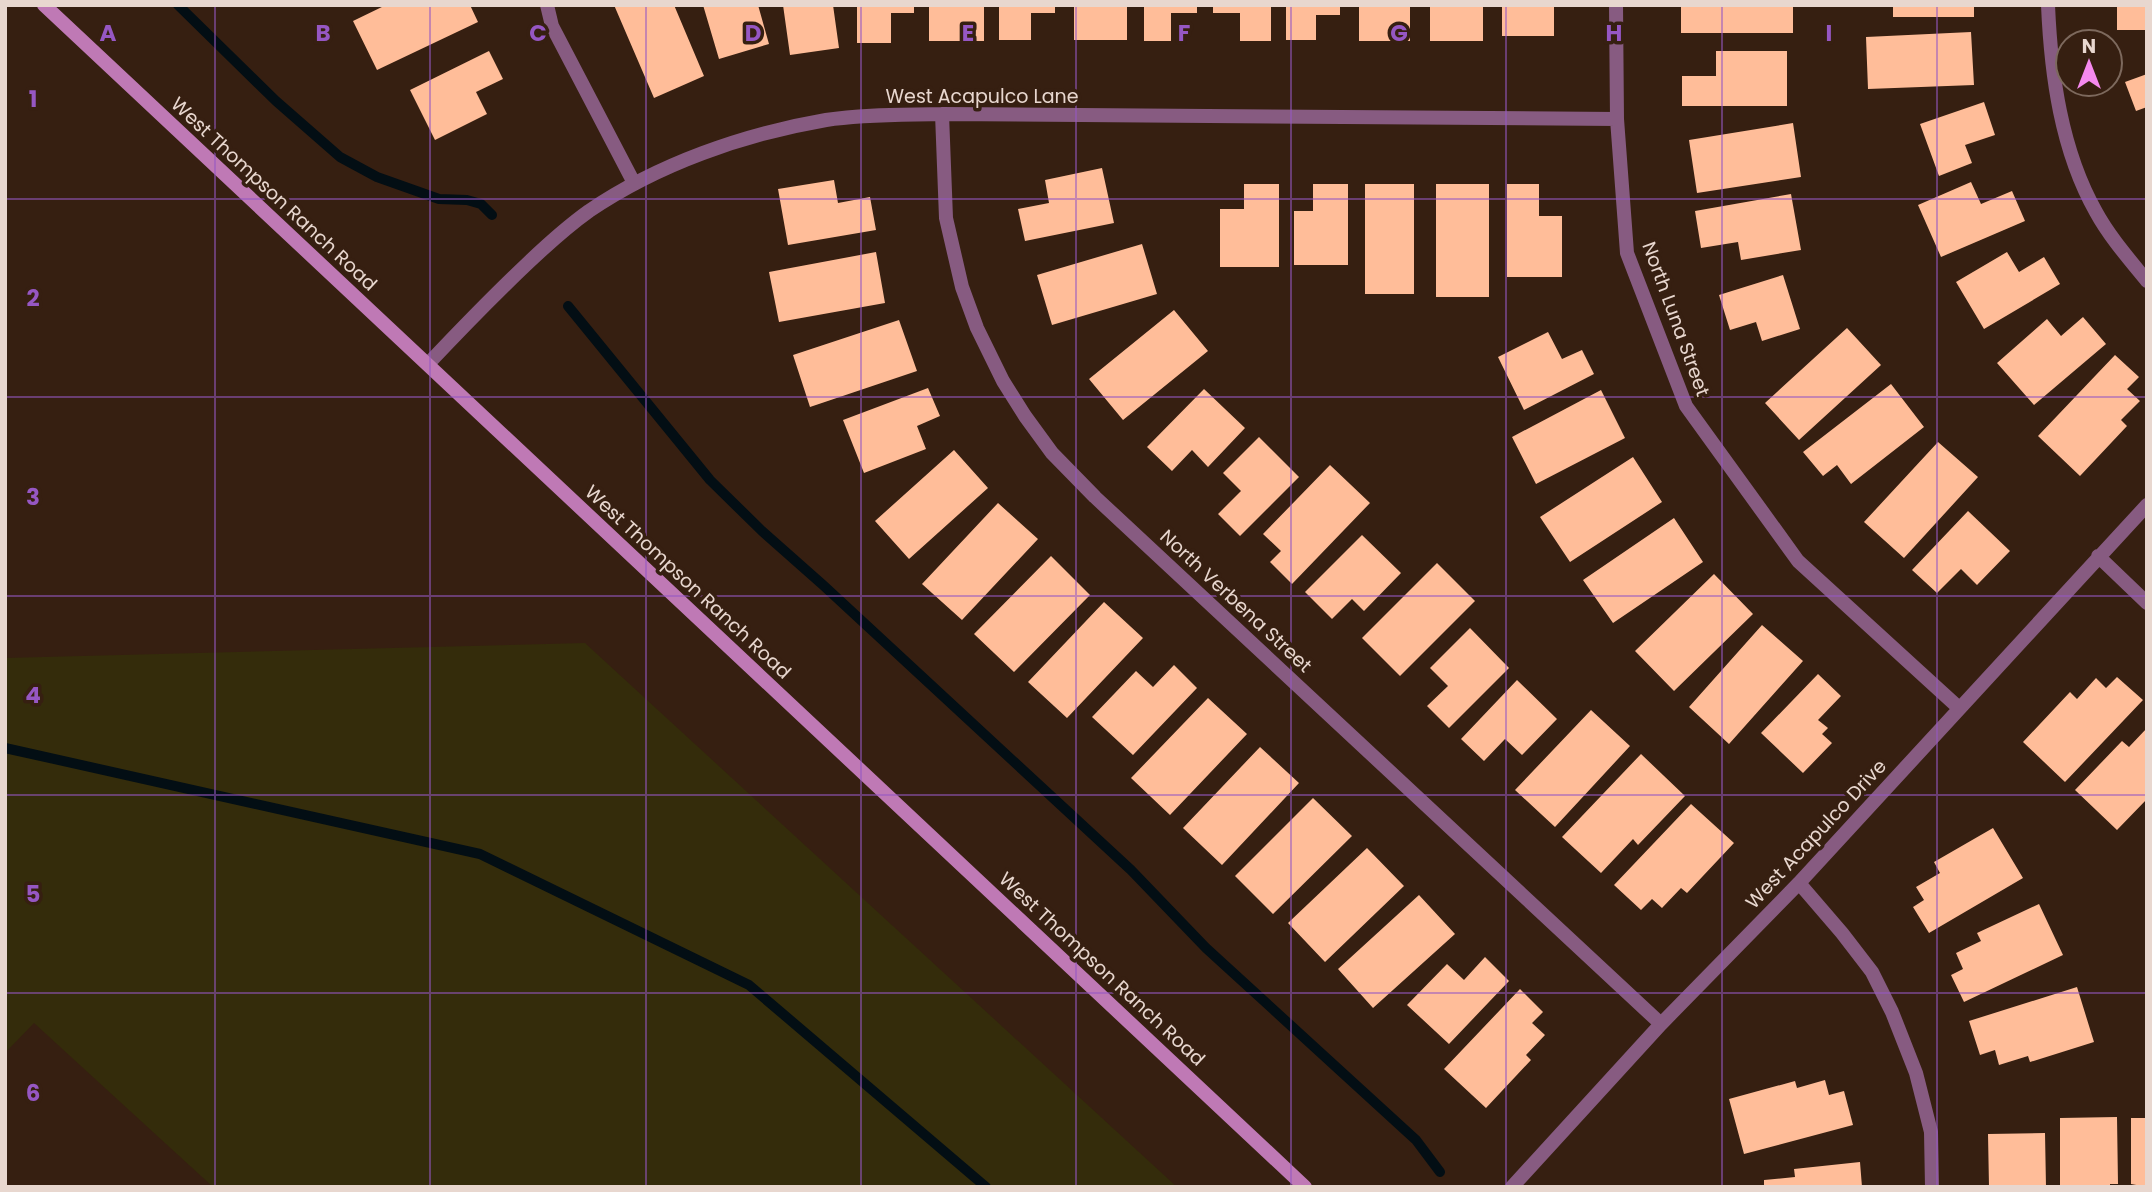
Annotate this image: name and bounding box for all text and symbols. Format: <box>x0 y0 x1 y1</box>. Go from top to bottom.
text: A <box>100 17 117 49</box>
text: B <box>315 17 331 49</box>
text: C <box>529 17 547 49</box>
text: D <box>745 17 761 49</box>
text: E <box>962 17 974 49</box>
text: F <box>1178 17 1190 49</box>
text: G <box>1390 17 1408 49</box>
text: H <box>1606 17 1622 49</box>
text: I <box>1826 17 1832 49</box>
north arrow <box>2054 28 2124 98</box>
text: N <box>2082 33 2096 60</box>
text: 1 <box>29 83 37 115</box>
street label: West Acapulco Lane <box>886 83 1078 110</box>
street label: West Thompson Ranch Road <box>165 91 383 297</box>
street label: North Luna Street <box>1635 238 1717 400</box>
text: 2 <box>26 282 40 314</box>
street label: West Thompson Ranch Road <box>579 479 797 685</box>
text: 3 <box>26 481 40 513</box>
street label: North Verbena Street <box>1154 523 1318 679</box>
text: 4 <box>25 679 41 711</box>
street label: West Acapulco Drive <box>1739 753 1893 915</box>
street label: West Thompson Ranch Road <box>993 866 1211 1072</box>
text: 5 <box>26 878 40 910</box>
text: 6 <box>26 1077 40 1109</box>

